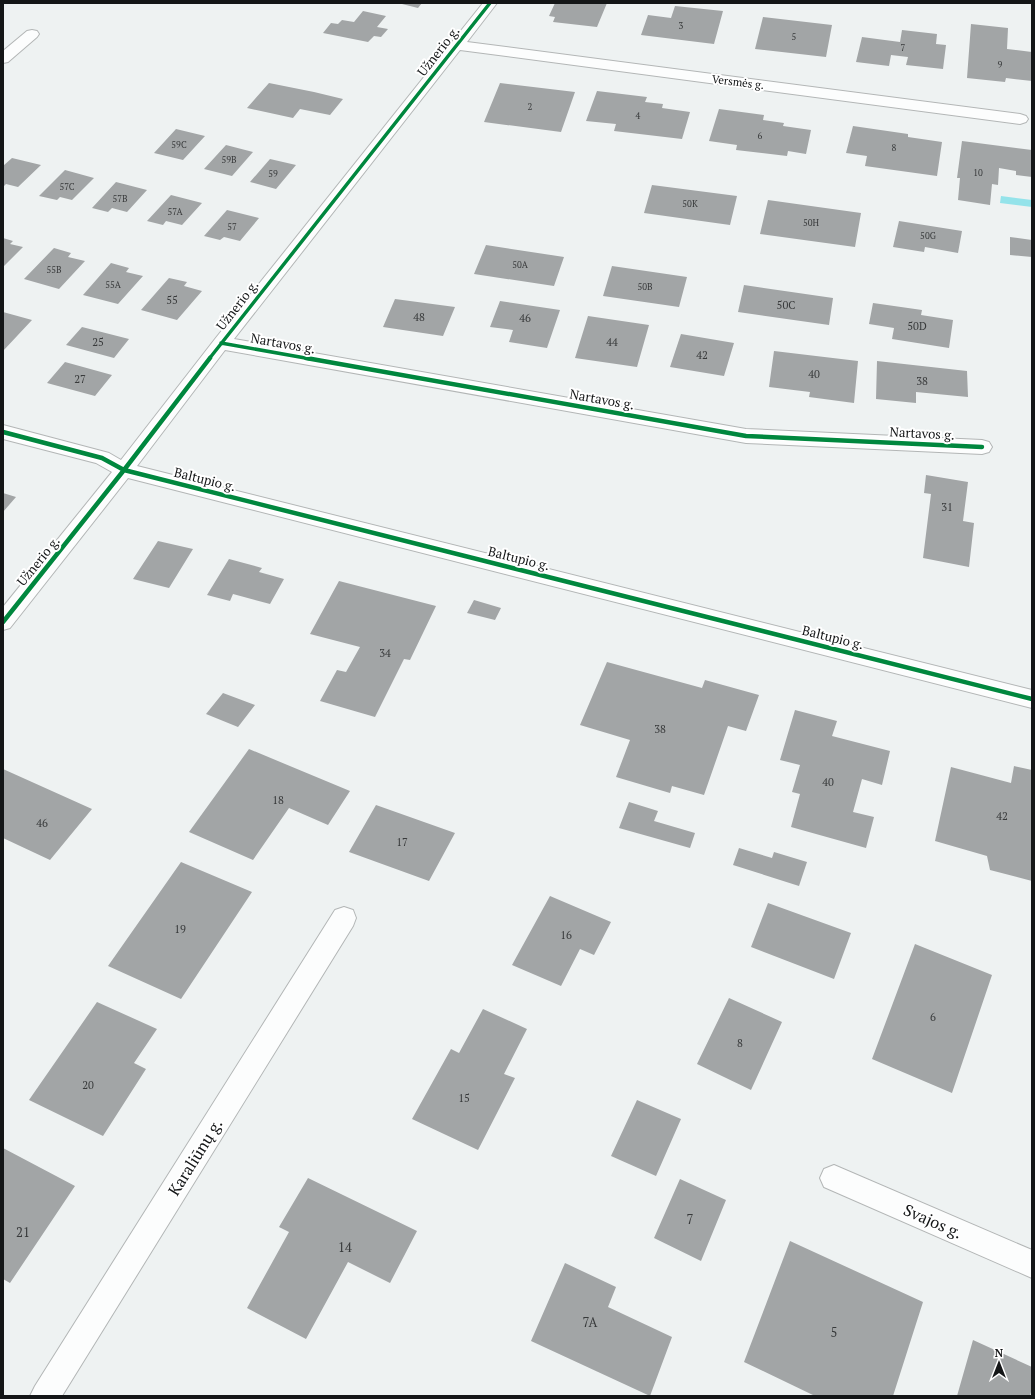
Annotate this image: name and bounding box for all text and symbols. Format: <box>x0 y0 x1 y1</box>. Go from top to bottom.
house number: 3 <box>679 20 684 32</box>
street label: Užnerio g. <box>413 22 463 80</box>
house number: 5 <box>792 31 797 43</box>
house number: 7 <box>901 42 906 54</box>
house number: 9 <box>998 59 1003 71</box>
street label: Versmės g. <box>711 72 765 92</box>
house number: 2 <box>528 101 533 113</box>
house number: 4 <box>636 110 641 122</box>
house number: 6 <box>758 130 763 142</box>
house number: 59C <box>171 139 187 151</box>
house number: 8 <box>892 142 897 154</box>
house number: 59B <box>221 154 237 166</box>
house number: 10 <box>973 167 983 179</box>
house number: 59 <box>268 168 278 180</box>
house number: 57C <box>59 181 75 193</box>
house number: 57B <box>112 193 128 205</box>
house number: 50K <box>682 198 698 210</box>
house number: 57A <box>167 206 183 218</box>
house number: 50H <box>803 217 820 229</box>
house number: 57 <box>227 221 237 233</box>
house number: 50G <box>920 230 937 242</box>
house number: 50A <box>512 259 529 271</box>
house number: 55B <box>46 264 62 276</box>
street label: Užnerio g. <box>212 276 262 334</box>
house number: 55A <box>105 279 122 291</box>
house number: 50B <box>637 281 653 293</box>
house number: 55 <box>166 293 178 307</box>
house number: 50C <box>777 298 795 312</box>
house number: 48 <box>413 310 425 324</box>
house number: 46 <box>519 311 531 325</box>
house number: 50D <box>907 319 927 333</box>
street label: Nartavos g. <box>249 328 317 358</box>
house number: 25 <box>92 335 104 349</box>
house number: 44 <box>606 335 618 349</box>
house number: 42 <box>696 348 708 362</box>
house number: 40 <box>808 367 820 381</box>
house number: 27 <box>74 372 86 386</box>
house number: 38 <box>916 374 928 388</box>
street label: Nartavos g. <box>568 384 636 414</box>
street label: Nartavos g. <box>889 422 955 444</box>
street label: Baltupio g. <box>172 463 238 495</box>
house number: 31 <box>941 500 953 514</box>
street label: Užnerio g. <box>12 532 64 590</box>
street label: Baltupio g. <box>486 542 552 574</box>
street label: Baltupio g. <box>800 621 866 653</box>
house number: 34 <box>379 646 391 660</box>
house number: 38 <box>654 722 666 736</box>
house number: 40 <box>822 775 834 789</box>
house number: 18 <box>272 793 284 807</box>
house number: 42 <box>996 809 1008 823</box>
house number: 46 <box>36 816 48 830</box>
house number: 17 <box>396 835 408 849</box>
house number: 19 <box>174 922 186 936</box>
house number: 16 <box>560 928 572 942</box>
house number: 6 <box>930 1010 936 1024</box>
house number: 8 <box>737 1036 743 1050</box>
house number: 20 <box>82 1078 94 1092</box>
house number: 15 <box>458 1091 470 1105</box>
street label: Karaliūnų g. <box>163 1114 227 1200</box>
street label: Svajos g. <box>900 1198 966 1244</box>
house number: 7 <box>687 1210 694 1228</box>
house number: 21 <box>16 1223 30 1241</box>
house number: 14 <box>338 1238 352 1256</box>
house number: 7A <box>582 1313 598 1331</box>
house number: 5 <box>831 1323 837 1341</box>
north arrow <box>979 1343 1019 1383</box>
text: N <box>995 1346 1004 1360</box>

